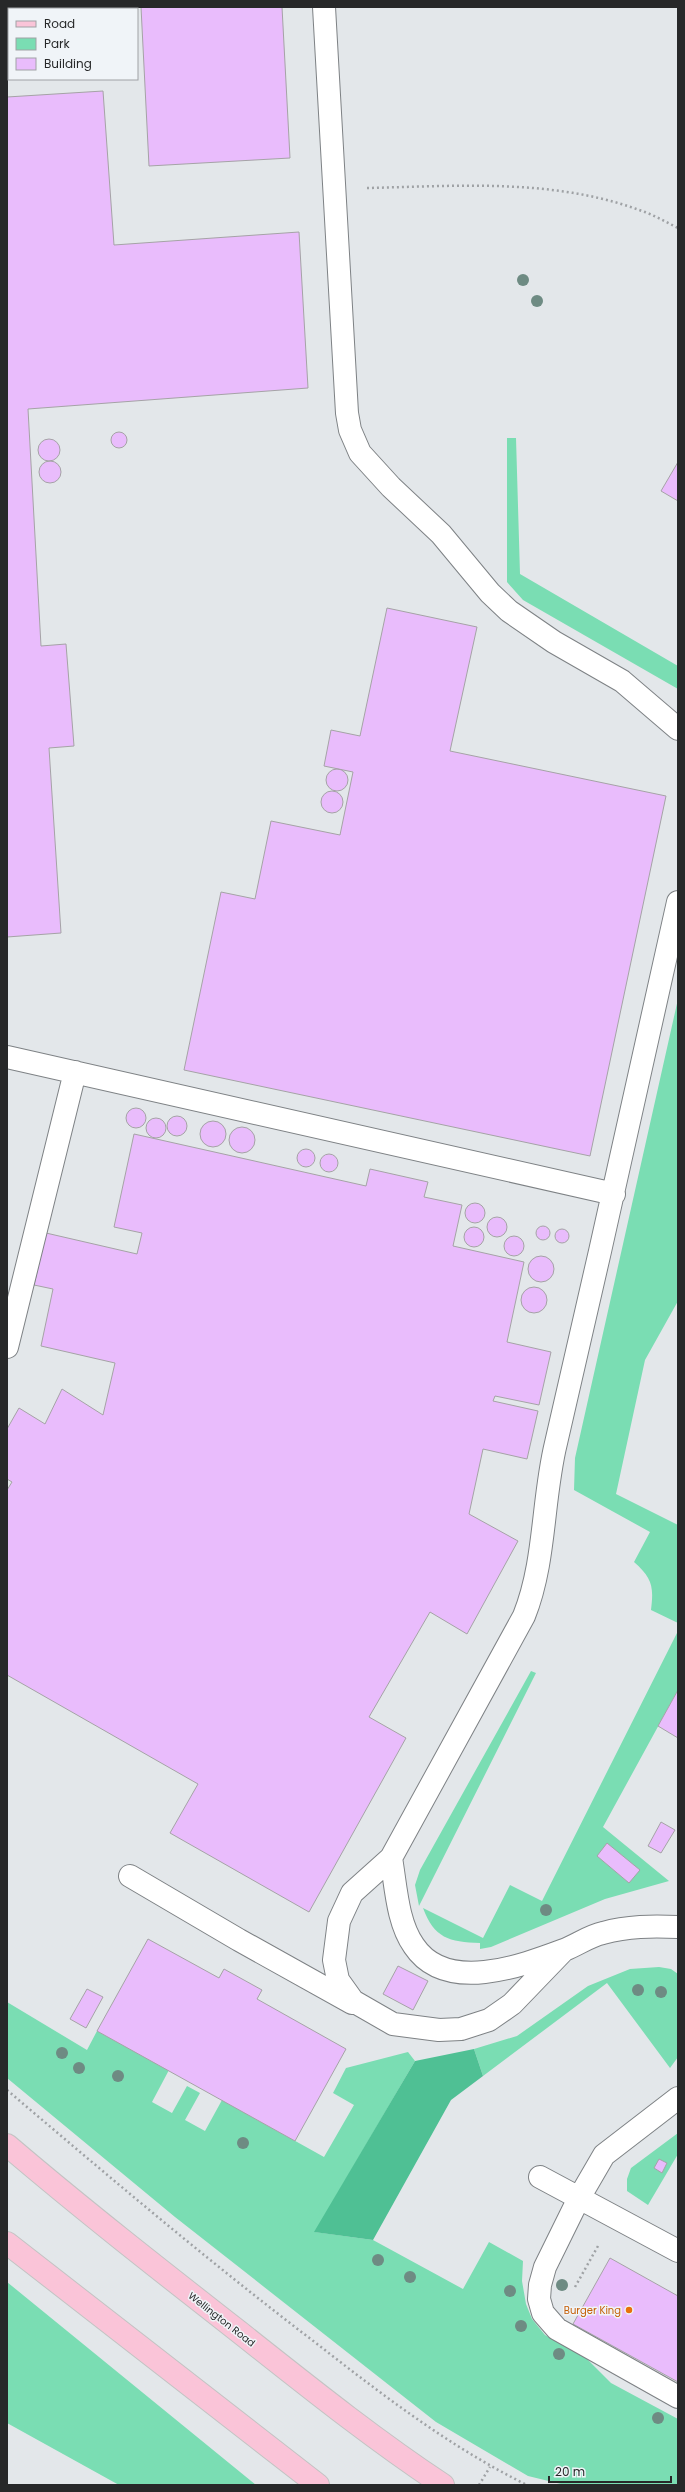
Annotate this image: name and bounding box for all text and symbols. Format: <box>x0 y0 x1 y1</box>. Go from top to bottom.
legend <box>8 8 138 80</box>
text: Road <box>44 15 75 32</box>
text: Park <box>44 35 71 52</box>
text: Building <box>44 55 92 72</box>
street label: Wellington Road <box>185 2288 258 2350</box>
place label: Burger King <box>564 2303 621 2318</box>
marker: Burger King <box>624 2305 634 2315</box>
scale bar <box>549 2458 671 2484</box>
text: 20 m <box>555 2463 585 2480</box>

